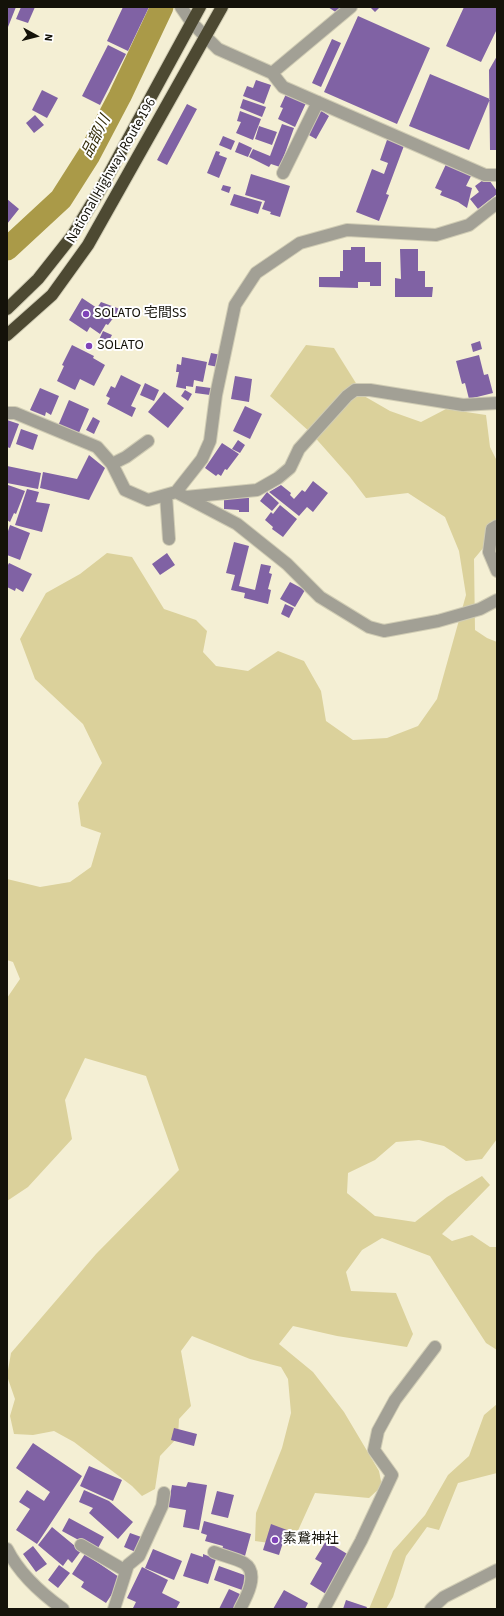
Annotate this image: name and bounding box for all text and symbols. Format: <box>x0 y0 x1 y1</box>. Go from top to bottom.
north arrow <box>16 16 56 56</box>
text: N <box>41 33 56 42</box>
street label: National Highway Route 196 <box>64 96 160 246</box>
water label: 品部川 <box>79 113 115 161</box>
place label: SOLATO 宅間SS <box>94 306 186 322</box>
marker: SOLATO 宅間SS <box>81 309 91 319</box>
place label: SOLATO <box>97 338 144 354</box>
marker: SOLATO <box>84 341 94 351</box>
place label: 素鵞神社 <box>283 1532 339 1548</box>
marker: 素鵞神社 <box>270 1535 280 1545</box>

